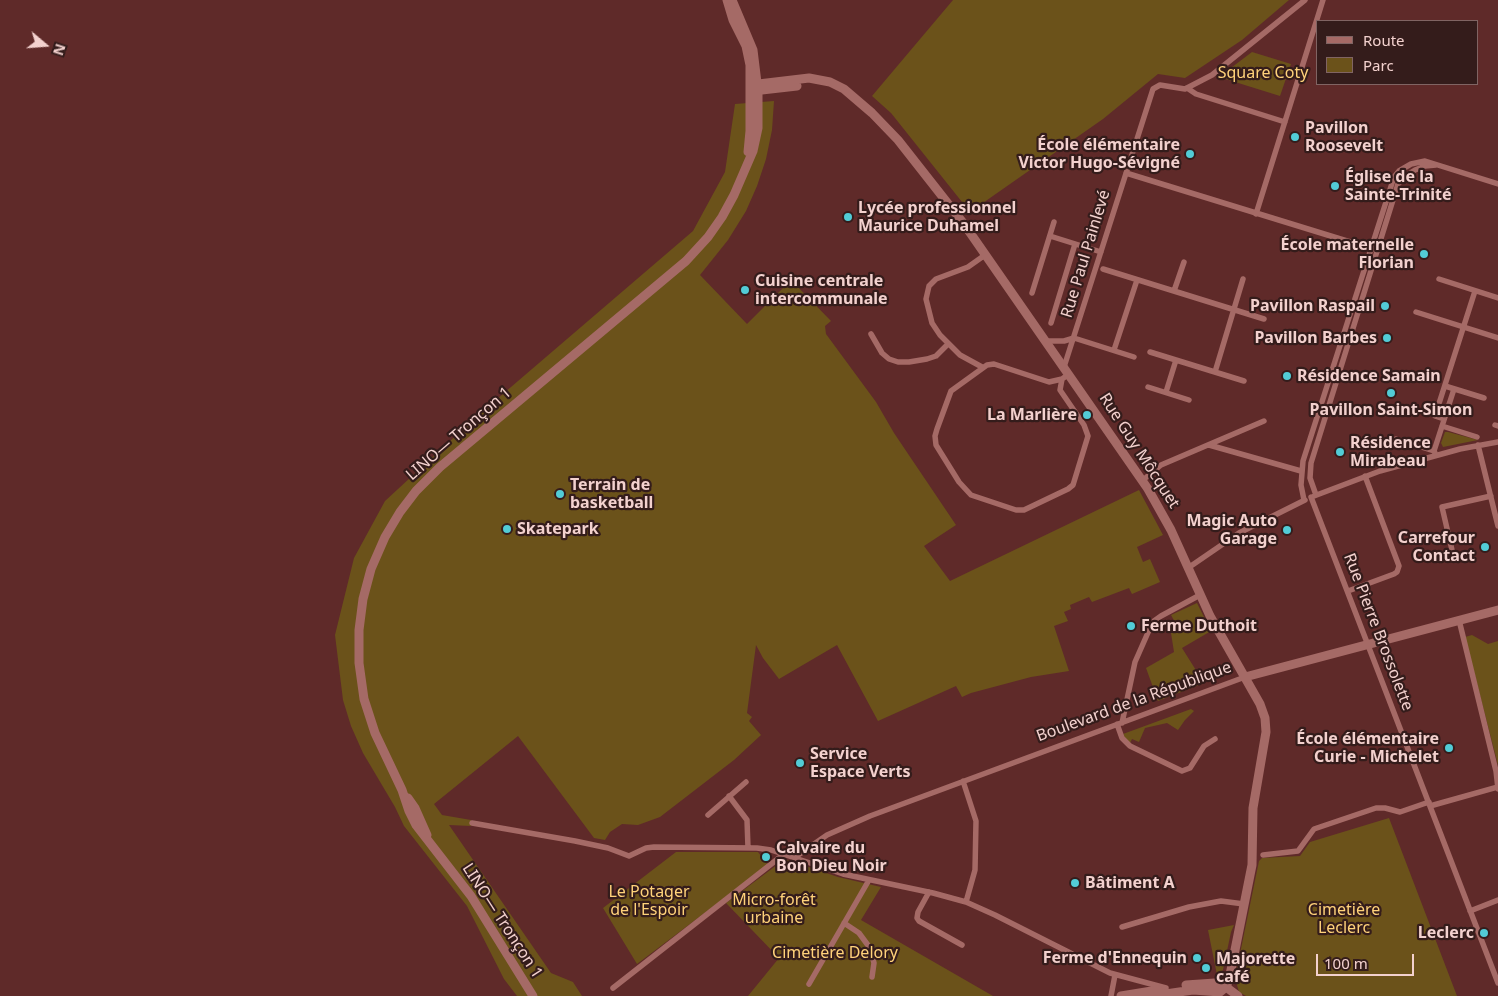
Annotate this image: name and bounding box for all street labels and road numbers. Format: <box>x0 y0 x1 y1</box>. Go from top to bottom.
street label: Rue Paul Painlevé <box>1057 188 1115 320</box>
street label: LINO— Tronçon 1 <box>402 383 516 485</box>
street label: Rue Guy Môcquet <box>1095 390 1183 512</box>
street label: Rue Pierre Brossolette <box>1339 551 1417 713</box>
street label: Boulevard de la République <box>1034 658 1234 746</box>
street label: LINO— Tronçon 1 <box>458 860 546 982</box>

